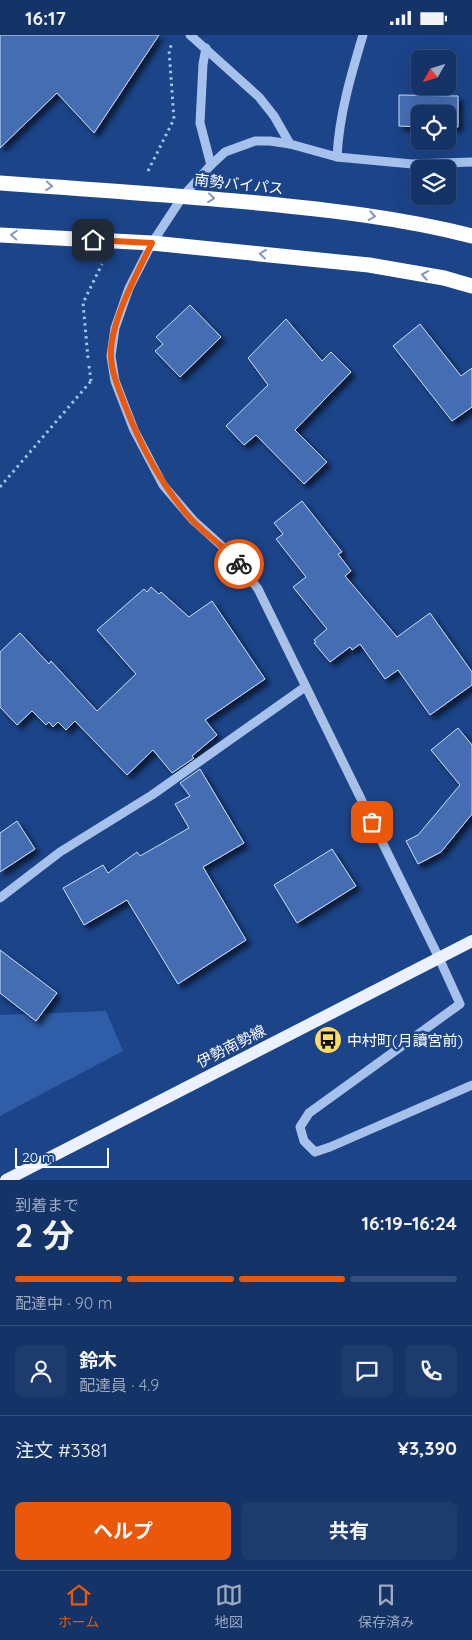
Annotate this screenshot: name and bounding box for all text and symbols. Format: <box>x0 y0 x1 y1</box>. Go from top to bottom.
text: 16:17 <box>25 6 66 30</box>
north arrow <box>411 50 456 95</box>
map controls <box>411 50 456 205</box>
button: locate <box>411 105 456 150</box>
button: layers <box>411 160 456 205</box>
street label: 南勢バイパス <box>193 170 285 198</box>
one-way arrow <box>45 181 53 192</box>
one-way arrow <box>207 193 215 204</box>
one-way arrow <box>368 210 377 220</box>
pin <box>72 219 114 261</box>
icon: home <box>79 226 107 254</box>
one-way arrow <box>10 230 18 241</box>
one-way arrow <box>259 249 267 260</box>
one-way arrow <box>420 270 429 280</box>
courier <box>214 539 264 589</box>
icon: bike <box>225 550 253 578</box>
pin <box>351 801 393 843</box>
icon: bag <box>358 808 386 836</box>
street label: 伊勢南勢線 <box>193 1021 269 1071</box>
bus stop icon: 中村町(月讀宮前) <box>313 1025 343 1055</box>
place label: 中村町(月讀宮前) <box>347 1031 463 1050</box>
scale bar <box>15 1145 109 1168</box>
text: 20 m <box>22 1148 55 1166</box>
text: 到着まで <box>15 1195 79 1215</box>
text: 16:19–16:24 <box>362 1211 457 1235</box>
text: 2 分 <box>15 1215 74 1255</box>
text: 配達中 · 90 m <box>15 1293 112 1313</box>
button: person <box>15 1345 67 1397</box>
button: chat <box>341 1345 393 1397</box>
button: phone <box>405 1345 457 1397</box>
text: 鈴木 <box>79 1348 117 1372</box>
text: 配達員 · 4.9 <box>79 1375 159 1395</box>
text: ¥3,390 <box>398 1436 457 1460</box>
text: 注文 #3381 <box>15 1438 108 1462</box>
button: ヘルプ <box>15 1502 231 1560</box>
button: 共有 <box>241 1502 457 1560</box>
tab: ホーム <box>58 1581 99 1631</box>
tab: 地図 <box>215 1581 243 1631</box>
tab: 保存済み <box>358 1581 414 1631</box>

